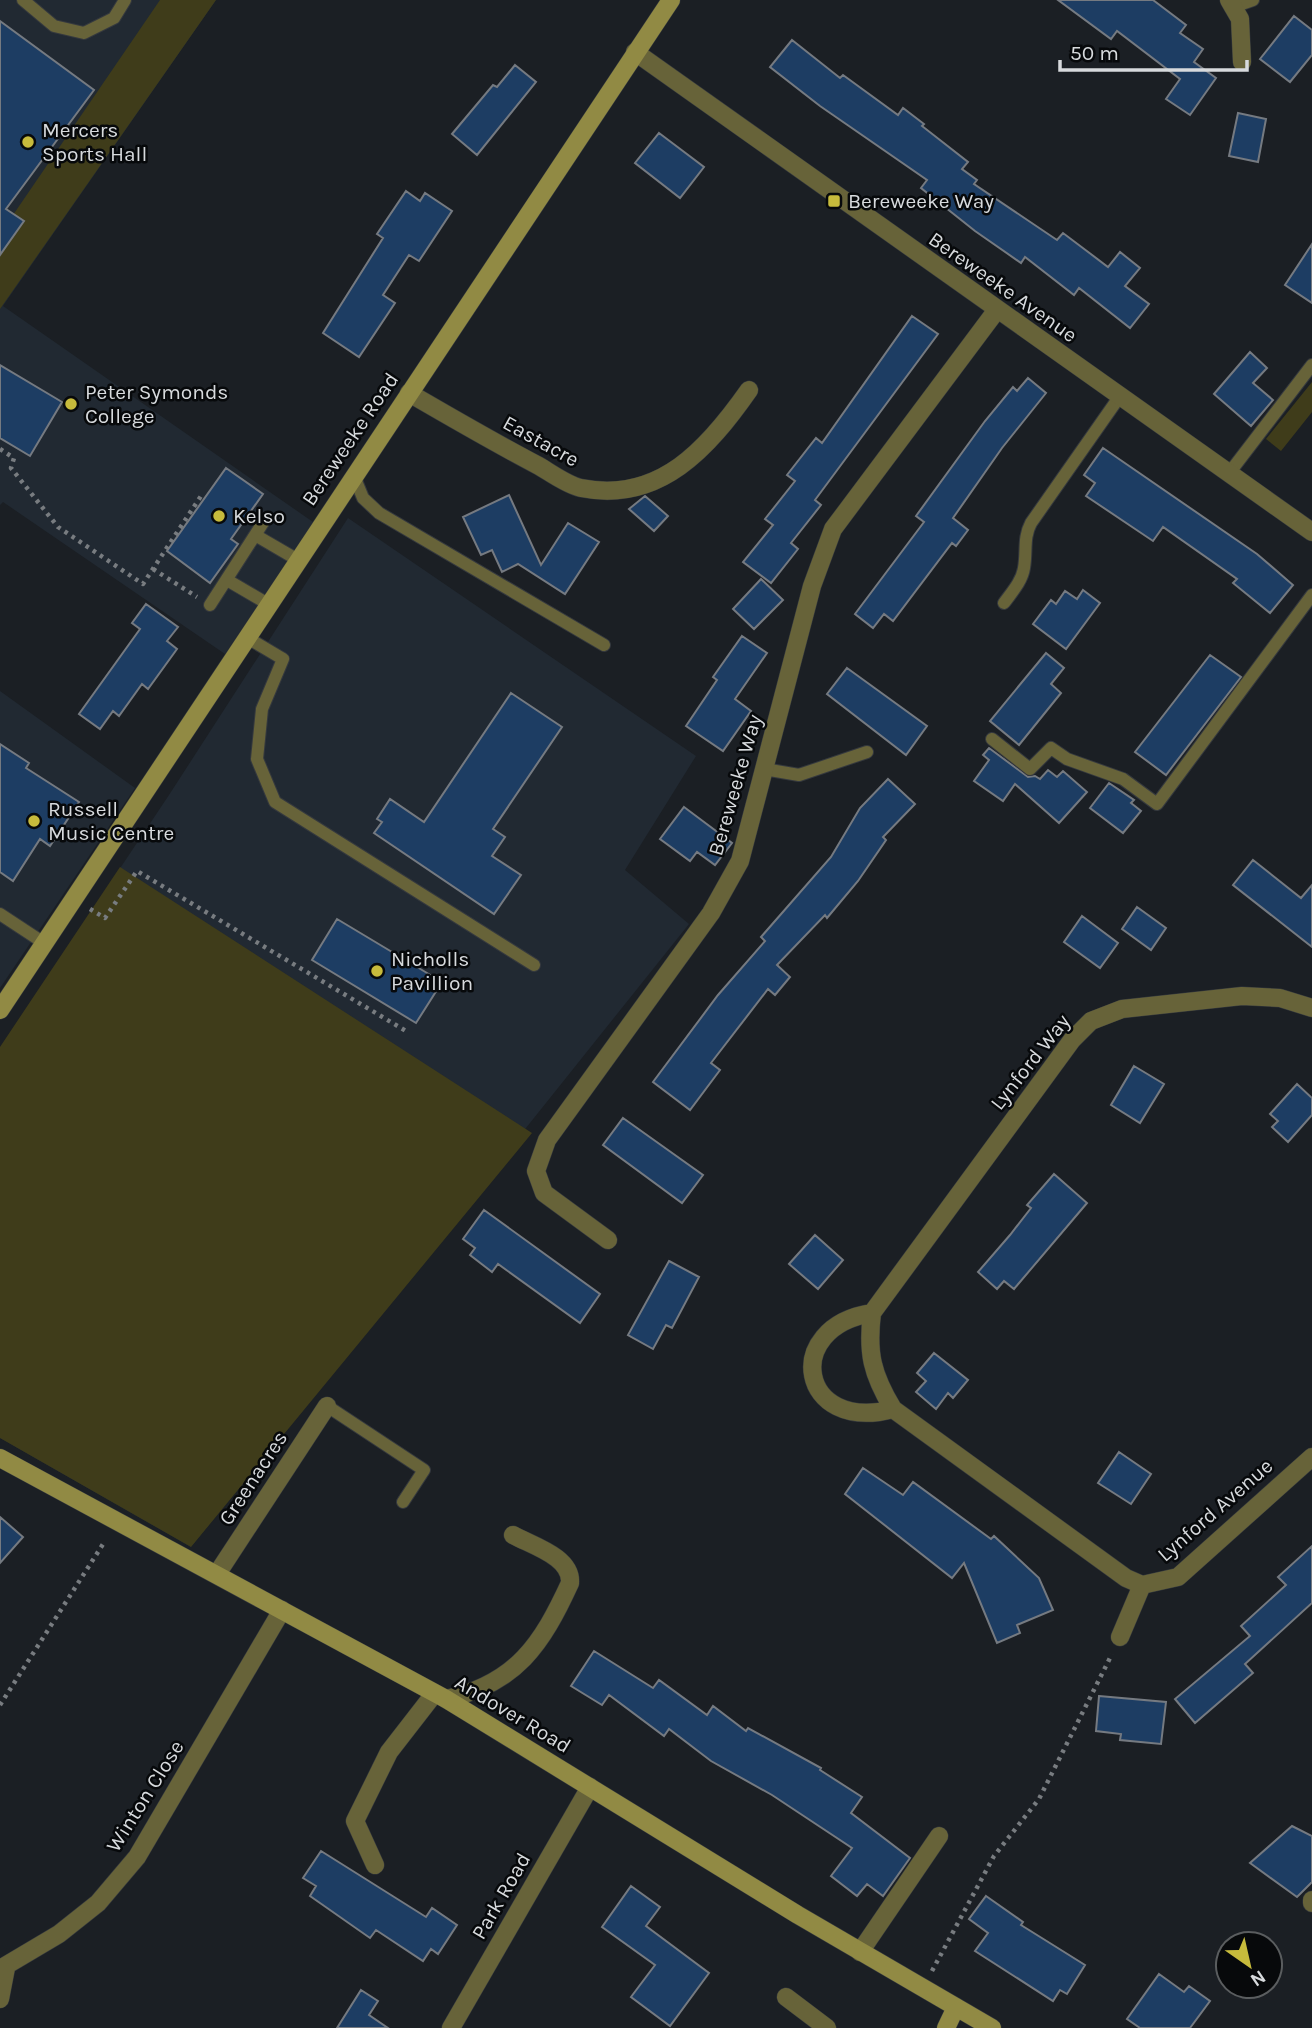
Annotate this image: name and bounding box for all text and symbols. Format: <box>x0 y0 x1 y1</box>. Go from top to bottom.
scale bar <box>1060 28 1247 72</box>
text: 50 m <box>1070 41 1119 65</box>
place label: Mercers Sports Hall <box>42 118 147 166</box>
marker: Mercers Sports Hall <box>20 134 36 150</box>
place label: Bereweeke Way <box>848 189 994 213</box>
marker: Bereweeke Way <box>826 193 842 209</box>
street label: Bereweeke Avenue <box>924 227 1082 347</box>
street label: Bereweeke Road <box>297 368 403 510</box>
place label: Peter Symonds College <box>85 380 228 428</box>
marker: Peter Symonds College <box>63 396 79 412</box>
street label: Eastacre <box>499 410 583 472</box>
place label: Kelso <box>233 504 285 528</box>
marker: Kelso <box>211 508 227 524</box>
street label: Bereweeke Way <box>703 711 767 859</box>
place label: Russell Music Centre <box>48 797 174 845</box>
marker: Russell Music Centre <box>26 813 42 829</box>
place label: Nicholls Pavillion <box>391 947 473 995</box>
marker: Nicholls Pavillion <box>369 963 385 979</box>
street label: Lynford Way <box>985 1009 1075 1115</box>
street label: Greenacres <box>214 1427 292 1529</box>
street label: Lynford Avenue <box>1153 1454 1277 1566</box>
street label: Andover Road <box>451 1670 575 1758</box>
street label: Winton Close <box>101 1736 189 1856</box>
street label: Park Road <box>467 1848 535 1944</box>
north arrow <box>1214 1930 1284 2000</box>
text: N <box>1246 1965 1270 1991</box>

